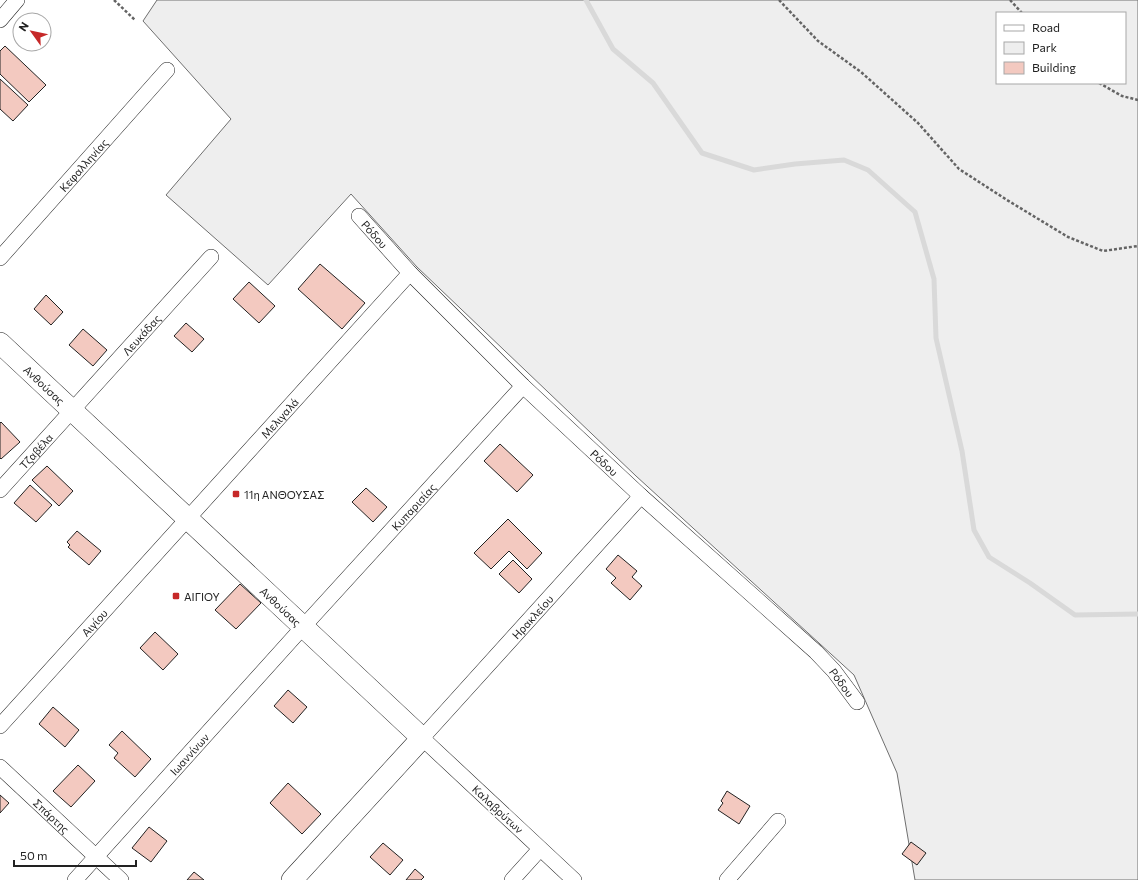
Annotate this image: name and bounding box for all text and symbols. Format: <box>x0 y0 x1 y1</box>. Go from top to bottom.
north arrow <box>12 12 52 52</box>
legend <box>996 12 1126 84</box>
text: N <box>15 19 31 33</box>
text: Road <box>1032 20 1060 34</box>
text: Park <box>1032 40 1058 54</box>
text: Building <box>1032 60 1076 74</box>
street label: Κεφαλληνίας <box>56 135 110 194</box>
street label: Ρόδου <box>359 217 391 250</box>
street label: Λευκάδας <box>119 311 163 357</box>
street label: Ανθούσας <box>21 362 68 407</box>
street label: Μελιγαλά <box>258 395 301 440</box>
street label: Τζαβέλα <box>16 430 55 471</box>
street label: Ρόδου <box>588 446 621 478</box>
street label: Κυπαρισίας <box>388 480 438 533</box>
place label: 11η ΑΝΘΟΥΣΑΣ <box>244 488 324 501</box>
marker: 11η ΑΝΘΟΥΣΑΣ <box>231 489 241 499</box>
street label: Ανθούσας <box>258 584 304 628</box>
place label: ΑΙΓΙΟΥ <box>184 590 220 603</box>
marker: ΑΙΓΙΟΥ <box>171 591 181 601</box>
street label: Ηρακλείου <box>509 592 555 641</box>
street label: Αιγίου <box>78 606 110 639</box>
street label: Ρόδου <box>827 665 857 699</box>
street label: Ιωαννίνων <box>167 730 211 777</box>
street label: Καλαβρύτων <box>470 782 526 836</box>
street label: Σπάρτης <box>31 796 72 835</box>
scale bar <box>14 842 136 868</box>
text: 50 m <box>20 848 48 862</box>

